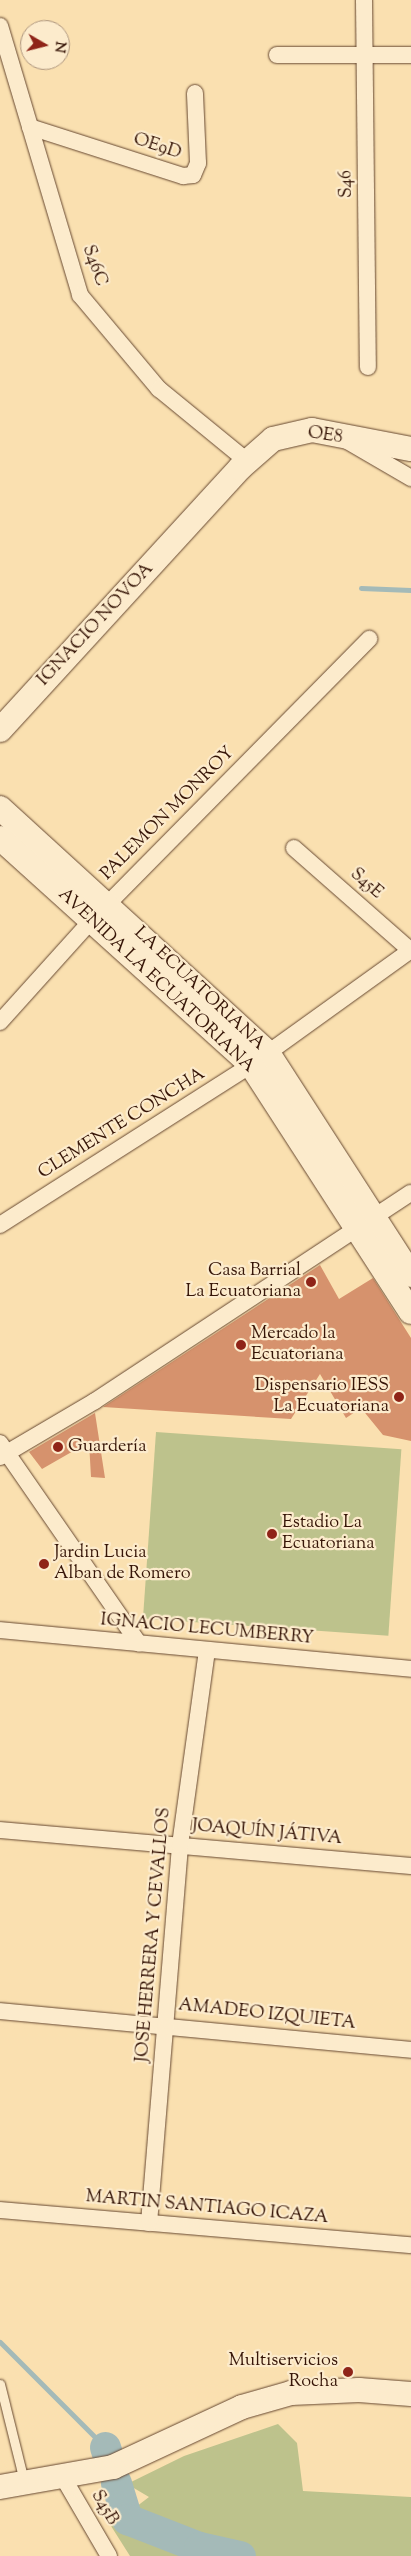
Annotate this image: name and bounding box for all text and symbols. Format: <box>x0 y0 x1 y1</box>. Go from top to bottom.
north arrow <box>20 20 70 70</box>
text: N <box>48 40 70 54</box>
street label: OE9D <box>130 129 184 165</box>
street label: S46 <box>336 170 358 198</box>
street label: S46C <box>77 242 111 290</box>
street label: OE8 <box>306 423 344 449</box>
street label: IGNACIO NOVOA <box>33 559 159 691</box>
street label: PALEMON MONROY <box>97 743 239 885</box>
street label: S45E <box>345 864 387 904</box>
street label: AVENIDA LA ECUATORIANA <box>53 884 259 1078</box>
street label: LA ECUATORIANA <box>129 923 269 1055</box>
street label: CLEMENTE CONCHA <box>35 1064 209 1184</box>
place label: Casa Barrial La Ecuatoriana <box>185 1261 301 1304</box>
marker: Casa Barrial La Ecuatoriana <box>305 1276 317 1288</box>
place label: Mercado la Ecuatoriana <box>251 1324 344 1366</box>
marker: Mercado la Ecuatoriana <box>235 1339 247 1351</box>
place label: Dispensario IESS La Ecuatoriana <box>255 1376 389 1418</box>
marker: Dispensario IESS La Ecuatoriana <box>393 1391 405 1403</box>
place label: Guardería <box>68 1436 146 1458</box>
marker: Guardería <box>52 1441 64 1453</box>
place label: Estadio La Ecuatoriana <box>282 1513 375 1556</box>
marker: Estadio La Ecuatoriana <box>266 1528 278 1540</box>
place label: Jardin Lucia Alban de Romero <box>54 1543 191 1586</box>
marker: Jardin Lucia Alban de Romero <box>38 1558 50 1570</box>
street label: IGNACIO LECUMBERRY <box>99 1610 315 1650</box>
street label: JOSE HERRERA Y CEVALLOS <box>132 1807 176 2063</box>
street label: JOAQUÍN JÁTIVA <box>191 1816 343 1850</box>
street label: AMADEO IZQUIETA <box>177 1995 357 2035</box>
street label: MARTIN SANTIAGO ICAZA <box>85 2187 329 2229</box>
place label: Multiservicios Rocha <box>229 2351 338 2394</box>
marker: Multiservicios Rocha <box>342 2366 354 2378</box>
street label: S45B <box>85 2487 123 2529</box>

